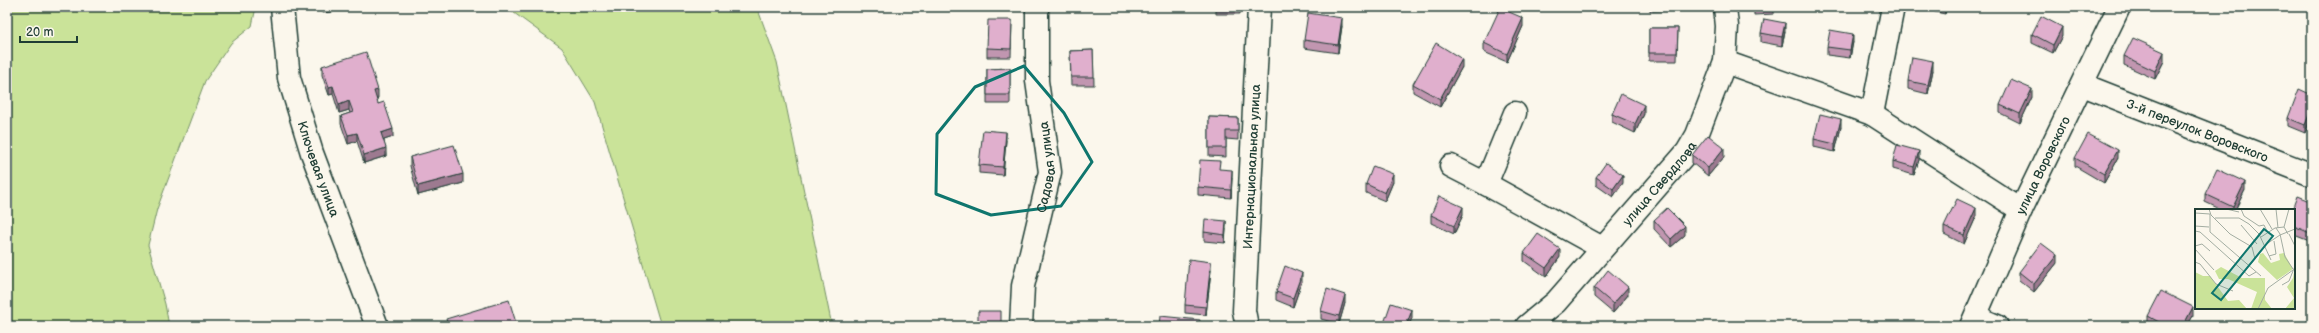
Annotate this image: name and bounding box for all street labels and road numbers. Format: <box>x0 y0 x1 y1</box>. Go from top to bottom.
street label: Интернациональная улица <box>1240 83 1264 249</box>
street label: 3-й переулок Воровского <box>2124 96 2271 166</box>
street label: улица Воровского <box>2013 114 2074 217</box>
street label: Ключевая улица <box>294 119 342 220</box>
street label: Садовая улица <box>1034 120 1059 214</box>
street label: улица Свердлова <box>1619 139 1701 229</box>

